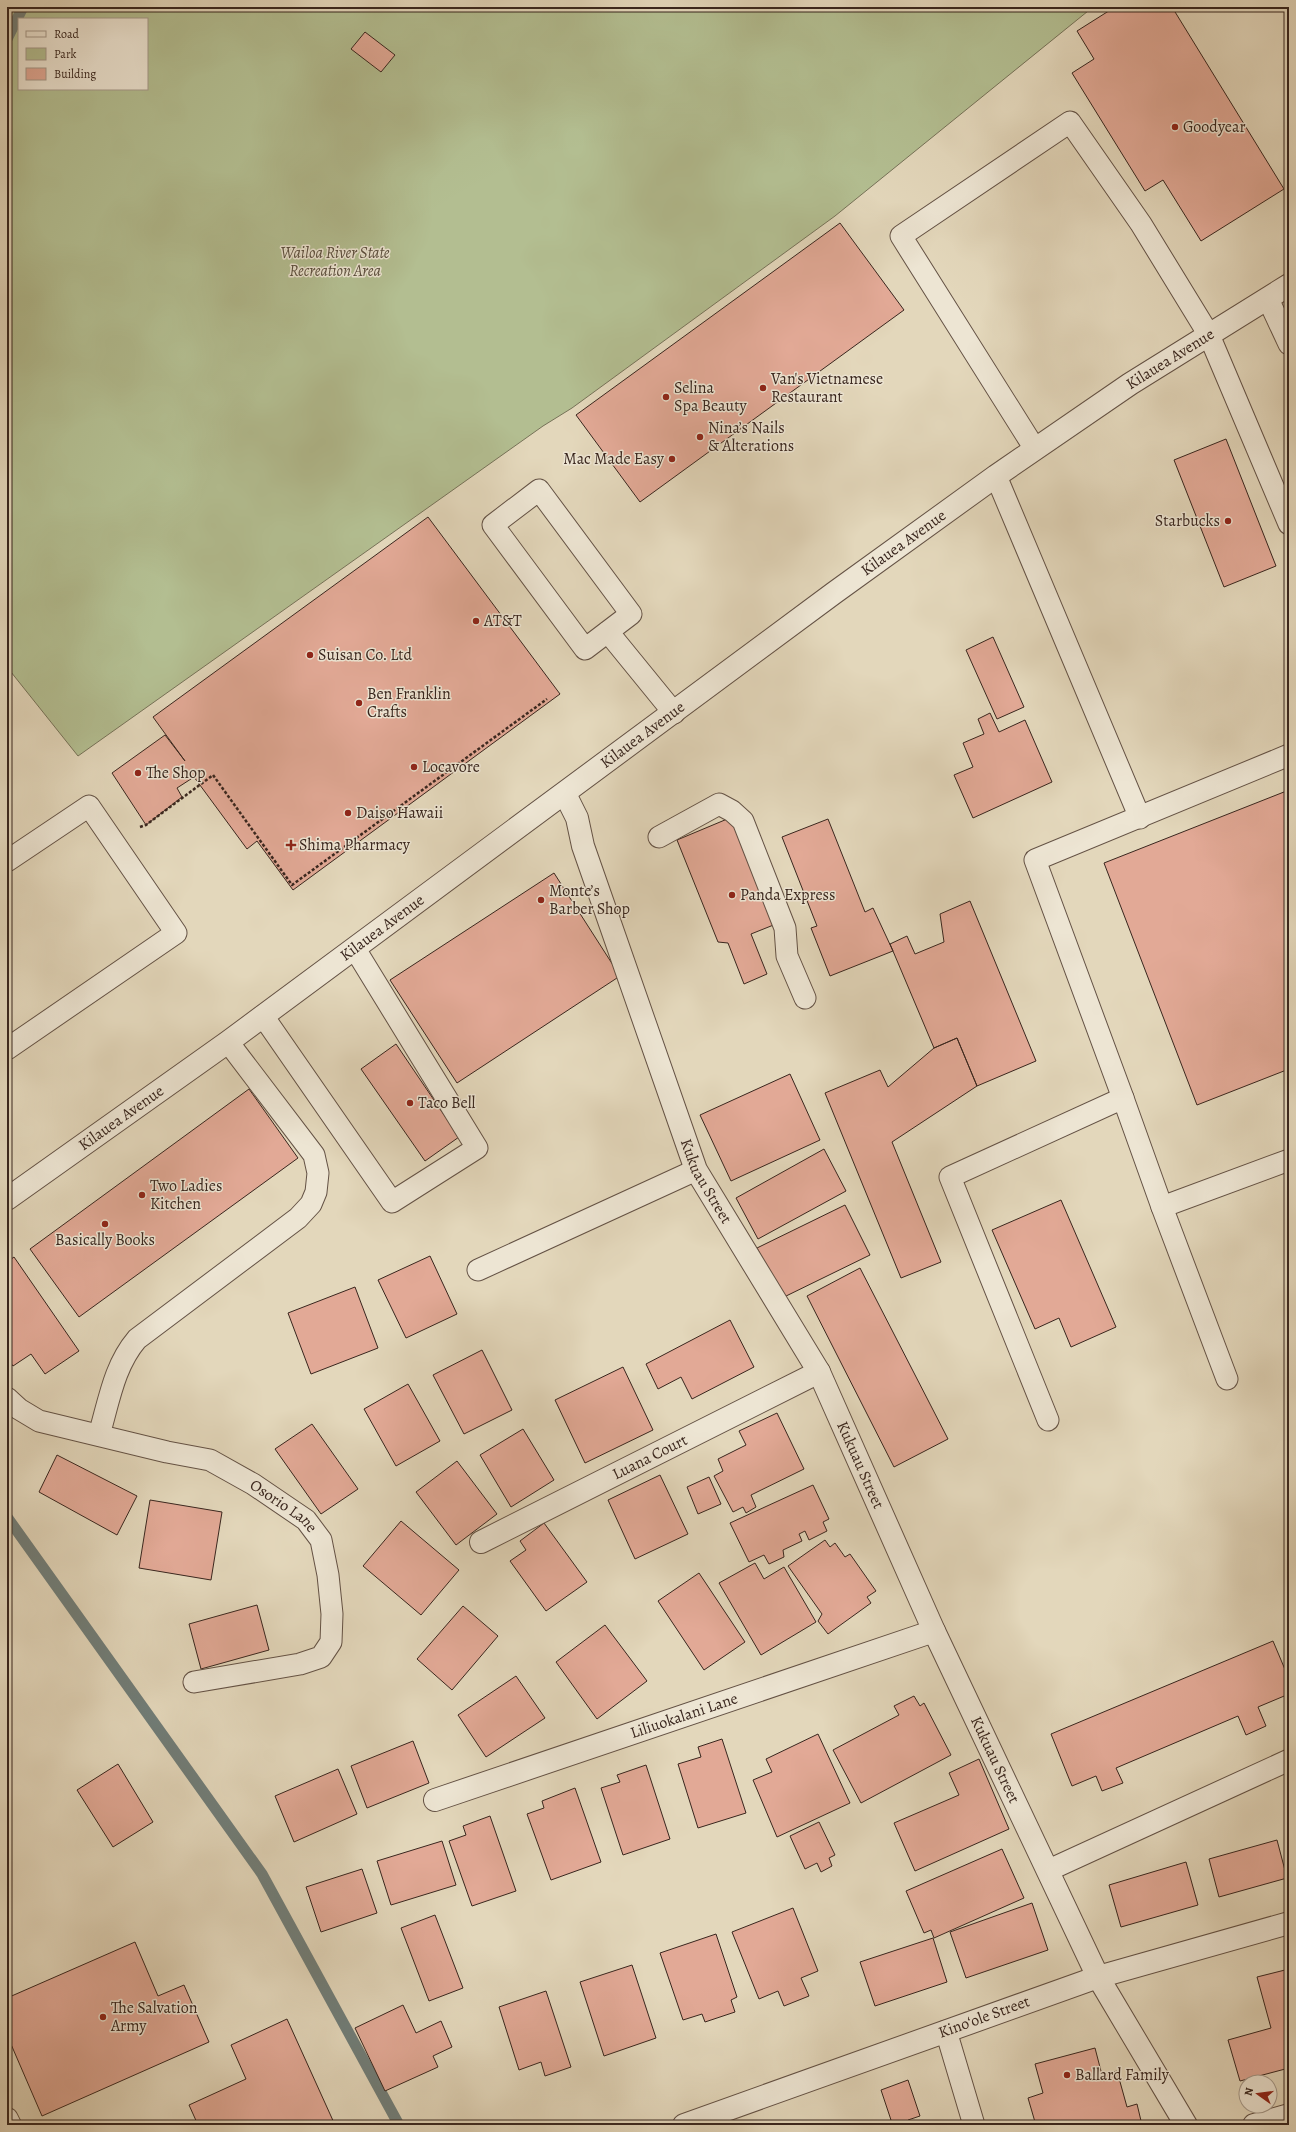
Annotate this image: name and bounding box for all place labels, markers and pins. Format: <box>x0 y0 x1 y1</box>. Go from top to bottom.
place label: Goodyear <box>1183 116 1246 138</box>
marker: Goodyear <box>1170 122 1180 132</box>
place label: Van's Vietnamese Restaurant <box>770 368 883 408</box>
place label: Selina Spa Beauty <box>674 377 748 417</box>
marker: Van's Vietnamese Restaurant <box>758 383 768 393</box>
marker: Selina Spa Beauty <box>661 392 671 402</box>
place label: Nina’s Nails & Alterations <box>708 417 794 457</box>
marker: Nina’s Nails & Alterations <box>695 432 705 442</box>
place label: Mac Made Easy <box>563 448 665 470</box>
marker: Mac Made Easy <box>667 454 677 464</box>
place label: Starbucks <box>1155 510 1220 532</box>
marker: Starbucks <box>1223 516 1233 526</box>
place label: AT&T <box>483 610 522 632</box>
marker: AT&T <box>471 616 481 626</box>
place label: Suisan Co. Ltd <box>318 644 413 666</box>
marker: Suisan Co. Ltd <box>305 650 315 660</box>
place label: Ben Franklin Crafts <box>367 683 451 723</box>
marker: Ben Franklin Crafts <box>354 698 364 708</box>
place label: Locavore <box>422 756 480 778</box>
place label: The Shop <box>146 762 205 784</box>
marker: Locavore <box>409 762 419 772</box>
marker: The Shop <box>133 768 143 778</box>
place label: Daiso Hawaii <box>356 802 443 824</box>
marker: Daiso Hawaii <box>343 808 353 818</box>
place label: Shima Pharmacy <box>299 834 411 856</box>
marker: Shima Pharmacy <box>286 840 296 850</box>
place label: Monte’s Barber Shop <box>549 880 630 920</box>
place label: Panda Express <box>740 884 835 906</box>
marker: Panda Express <box>727 890 737 900</box>
marker: Monte’s Barber Shop <box>536 895 546 905</box>
place label: Taco Bell <box>418 1092 476 1114</box>
marker: Taco Bell <box>405 1098 415 1108</box>
place label: Two Ladies Kitchen <box>150 1175 222 1215</box>
marker: Two Ladies Kitchen <box>137 1190 147 1200</box>
marker: Basically Books <box>100 1219 110 1229</box>
place label: Basically Books <box>55 1229 155 1251</box>
place label: The Salvation Army <box>110 1997 198 2037</box>
marker: The Salvation Army <box>98 2012 108 2022</box>
place label: Ballard Family <box>1075 2064 1170 2086</box>
marker: Ballard Family <box>1062 2070 1072 2080</box>

